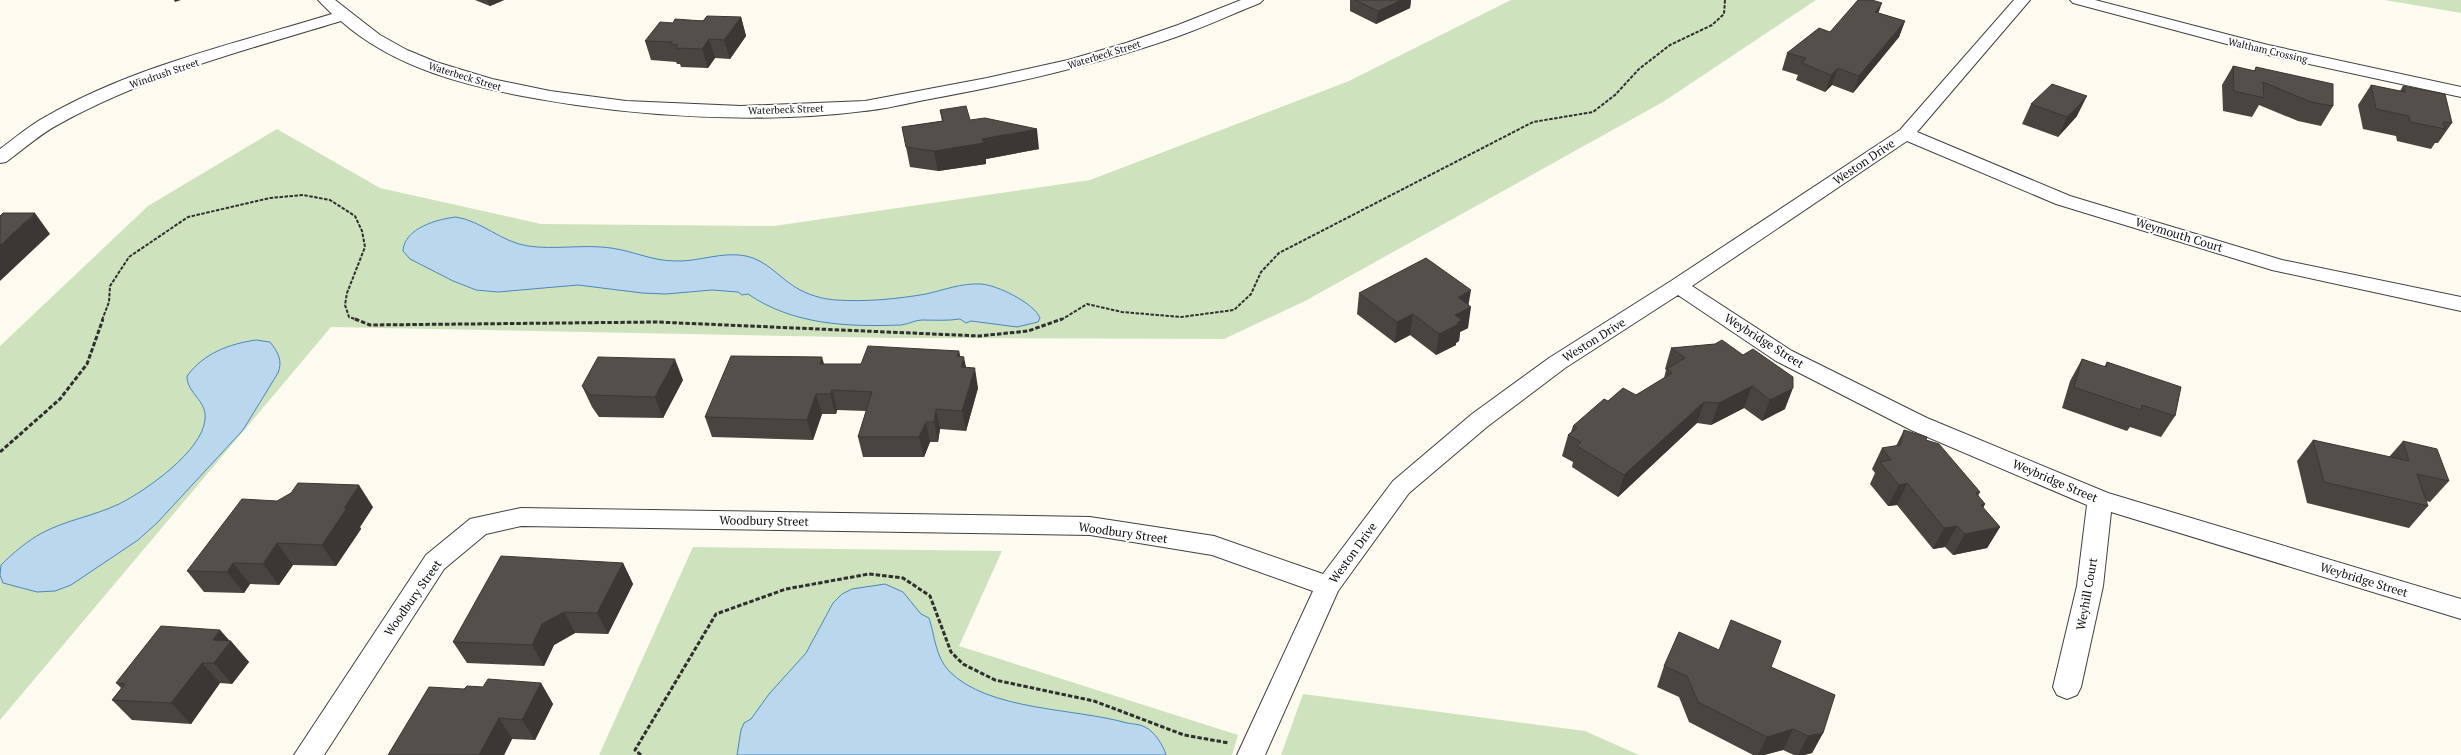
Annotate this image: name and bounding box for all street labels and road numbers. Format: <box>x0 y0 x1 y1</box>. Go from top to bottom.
street label: Waltham Crossing <box>2227 35 2310 66</box>
street label: Waterbeck Street <box>1066 37 1143 72</box>
street label: Windrush Street <box>128 55 201 91</box>
street label: Waterbeck Street <box>427 59 503 94</box>
street label: Waterbeck Street <box>748 102 824 117</box>
street label: Weston Drive <box>1830 135 1898 188</box>
street label: Weymouth Court <box>2134 214 2225 255</box>
street label: Weybridge Street <box>1722 310 1807 371</box>
street label: Weston Drive <box>1559 314 1628 365</box>
street label: Weybridge Street <box>2010 456 2101 505</box>
street label: Woodbury Street <box>719 512 809 529</box>
street label: Woodbury Street <box>1078 519 1169 546</box>
street label: Weston Drive <box>1326 519 1380 586</box>
street label: Woodbury Street <box>381 556 445 639</box>
street label: Weyhill Court <box>2073 556 2100 631</box>
street label: Weybridge Street <box>2318 559 2410 600</box>

